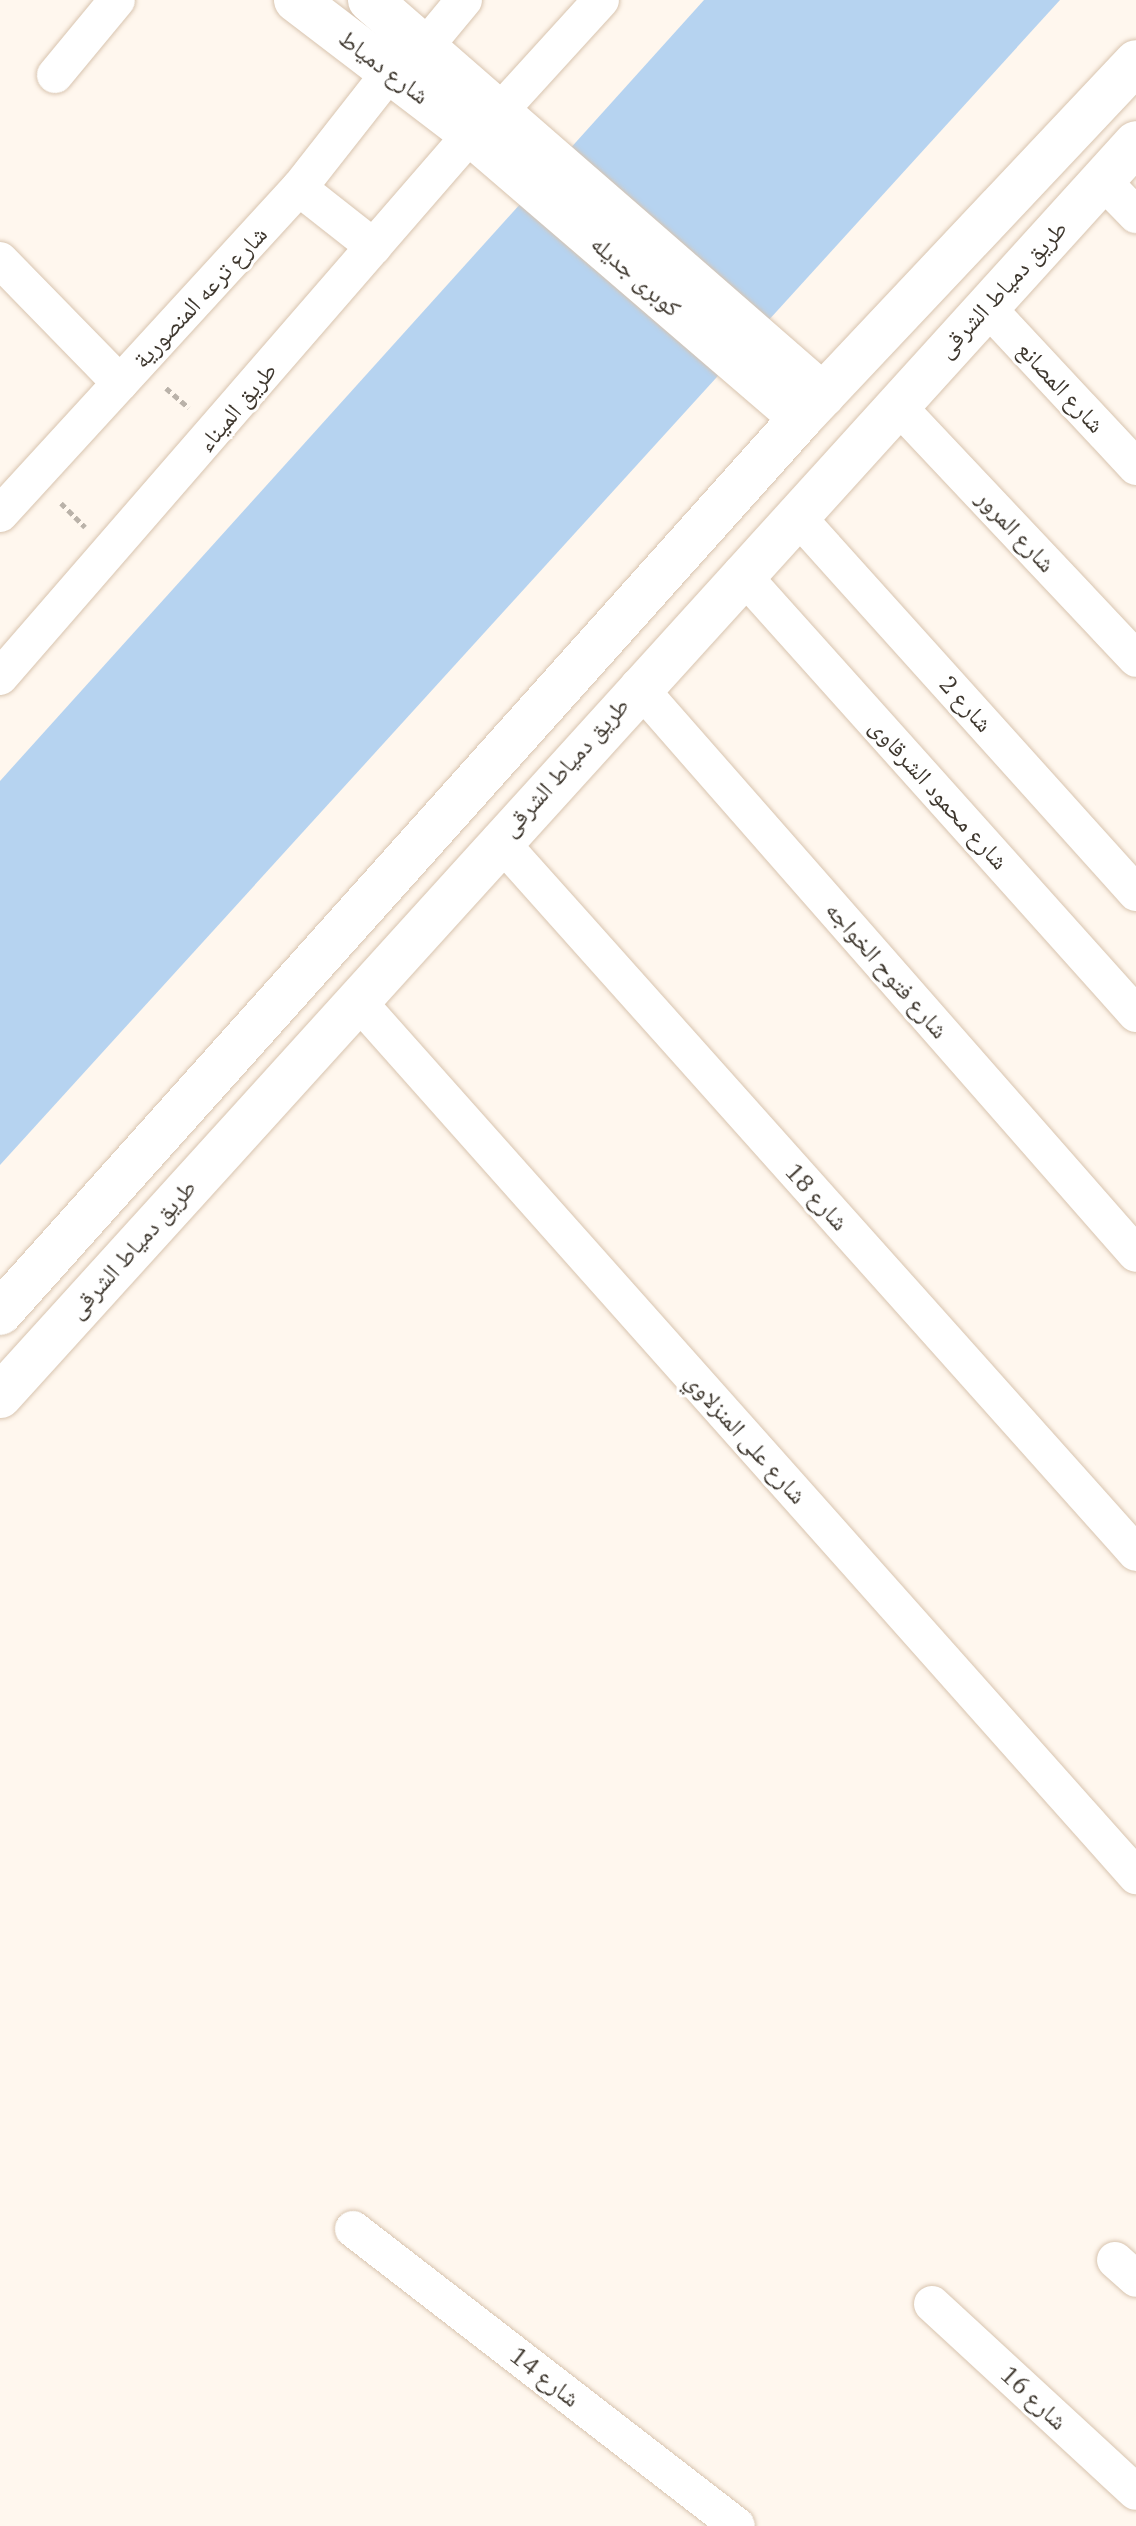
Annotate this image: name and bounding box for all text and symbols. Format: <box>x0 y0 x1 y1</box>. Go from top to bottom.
street label: شارع دمياط <box>333 24 435 110</box>
street label: طريق دمياط الشرقى <box>931 214 1073 364</box>
street label: شارع ترعه المنصورية <box>127 220 273 374</box>
street label: كوبرى جديله <box>585 229 687 323</box>
street label: شارع المصانع <box>1011 335 1111 439</box>
street label: طريق الميناء <box>191 357 283 457</box>
street label: شارع المرور <box>971 484 1061 578</box>
street label: شارع 2 <box>933 670 999 738</box>
street label: طريق دمياط الشرقى <box>495 691 635 843</box>
street label: شارع محمود الشرقاوى <box>864 713 1014 875</box>
street label: شارع فتوح الخواجه <box>820 896 954 1044</box>
street label: شارع 18 <box>780 1158 854 1236</box>
street label: طريق دمياط الشرقى <box>62 1173 202 1325</box>
street label: شارع على المنزلاوي <box>679 1366 813 1510</box>
street label: شارع 14 <box>505 2341 585 2413</box>
street label: شارع 16 <box>995 2360 1073 2436</box>

